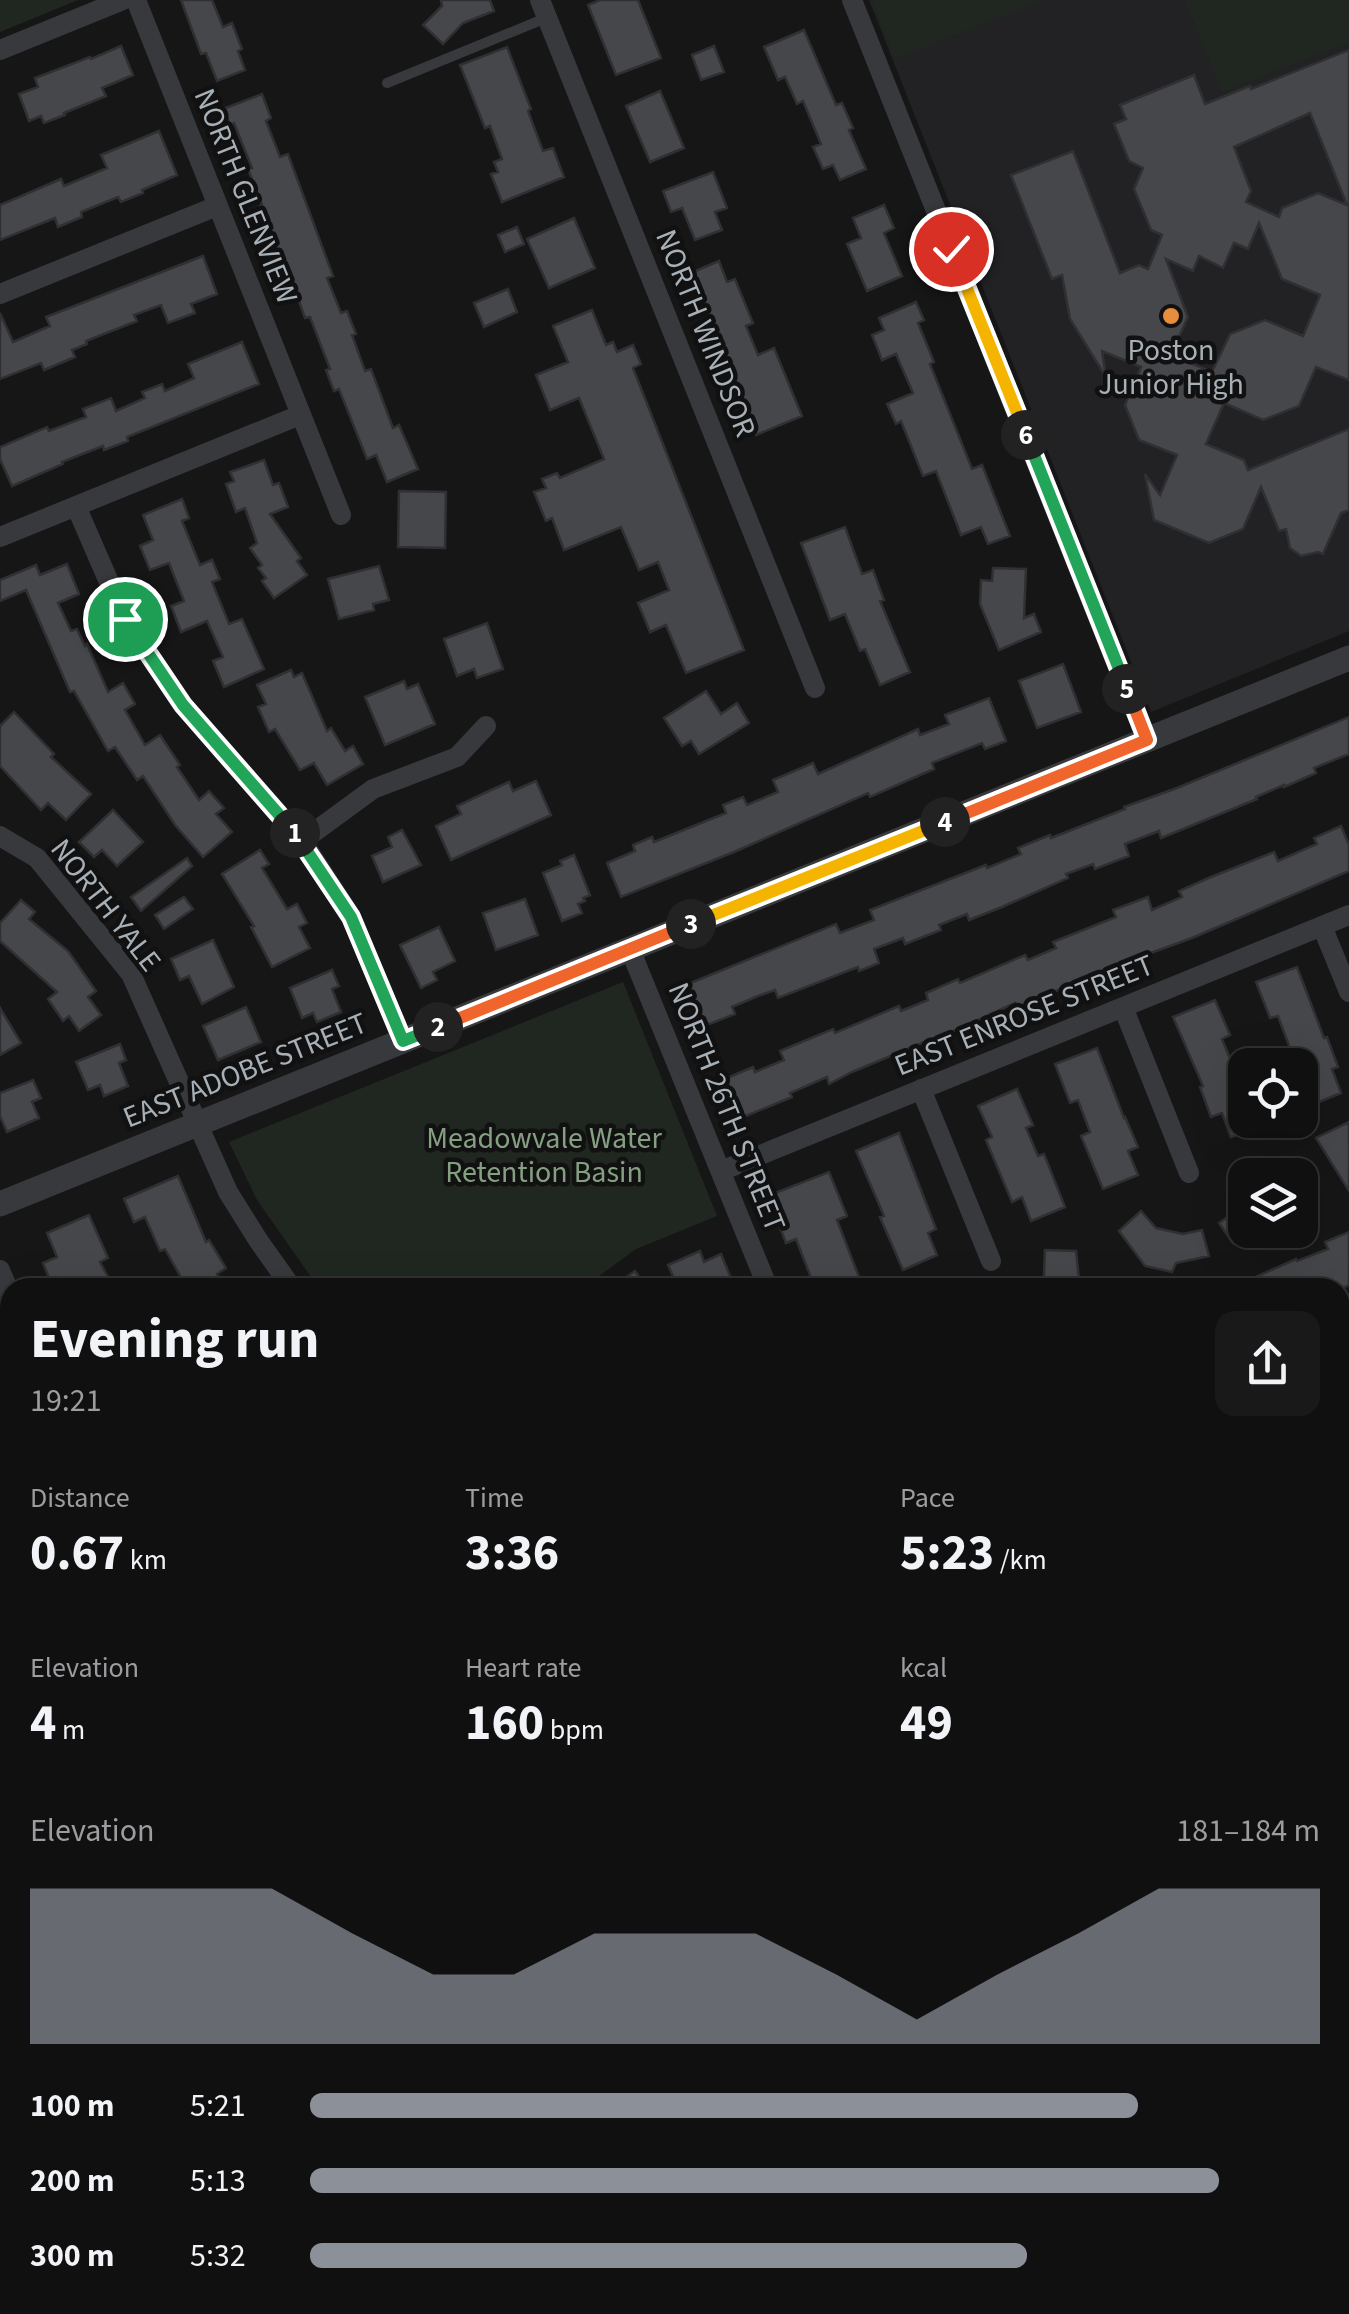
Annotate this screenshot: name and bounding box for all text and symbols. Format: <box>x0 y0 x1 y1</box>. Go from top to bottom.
street label: NORTH GLENVIEW <box>183 82 308 310</box>
pin <box>909 207 994 292</box>
icon: check <box>924 222 979 277</box>
street label: NORTH WINDSOR <box>644 223 767 443</box>
marker: Poston Junior High <box>1160 305 1182 327</box>
place label: Poston Junior High <box>1098 329 1244 406</box>
pin: 6 <box>1001 410 1051 460</box>
text: 6 <box>1019 415 1033 455</box>
pin <box>83 577 168 662</box>
icon: arrive <box>98 592 153 647</box>
pin: 5 <box>1102 664 1152 714</box>
text: 5 <box>1120 669 1134 709</box>
pin: 4 <box>920 797 970 847</box>
text: 4 <box>938 802 952 842</box>
pin: 1 <box>270 808 320 858</box>
text: 1 <box>288 813 302 853</box>
street label: NORTH YALE <box>40 830 171 981</box>
pin: 3 <box>666 899 716 949</box>
text: 3 <box>684 904 698 944</box>
street label: EAST ENROSE STREET <box>888 944 1160 1087</box>
street label: NORTH 26TH STREET <box>657 976 796 1238</box>
street label: EAST ADOBE STREET <box>117 1002 374 1139</box>
pin: 2 <box>413 1002 463 1052</box>
text: 2 <box>431 1007 445 1047</box>
map controls <box>1228 1048 1318 1248</box>
button: locate <box>1228 1048 1318 1138</box>
park label: Meadowvale Water Retention Basin <box>426 1117 662 1194</box>
button: layers <box>1228 1158 1318 1248</box>
text: Evening run <box>30 1301 319 1379</box>
button: share <box>1215 1311 1320 1416</box>
text: 19:21 <box>30 1378 102 1424</box>
text: Distance <box>30 1478 130 1518</box>
text: Time <box>465 1478 524 1518</box>
text: Pace <box>900 1478 955 1518</box>
text: 0.67 <box>30 1518 124 1589</box>
text: 3:36 <box>465 1518 559 1589</box>
text: 5:23 <box>900 1518 994 1589</box>
text: km <box>124 1540 167 1580</box>
text: /km <box>994 1540 1047 1580</box>
text: Elevation <box>30 1648 139 1688</box>
text: Heart rate <box>465 1648 581 1688</box>
text: kcal <box>900 1648 947 1688</box>
text: 4 <box>30 1688 56 1759</box>
text: 160 <box>465 1688 544 1759</box>
text: 49 <box>900 1688 953 1759</box>
text: m <box>56 1710 85 1750</box>
text: bpm <box>544 1710 604 1750</box>
text: Elevation <box>30 1808 155 1854</box>
text: 181–184 m <box>1176 1808 1320 1854</box>
text: 100 m <box>30 2083 115 2129</box>
text: 5:21 <box>190 2083 246 2129</box>
text: 200 m <box>30 2158 115 2204</box>
text: 5:13 <box>190 2158 246 2204</box>
text: 300 m <box>30 2233 115 2279</box>
text: 5:32 <box>190 2233 246 2279</box>

